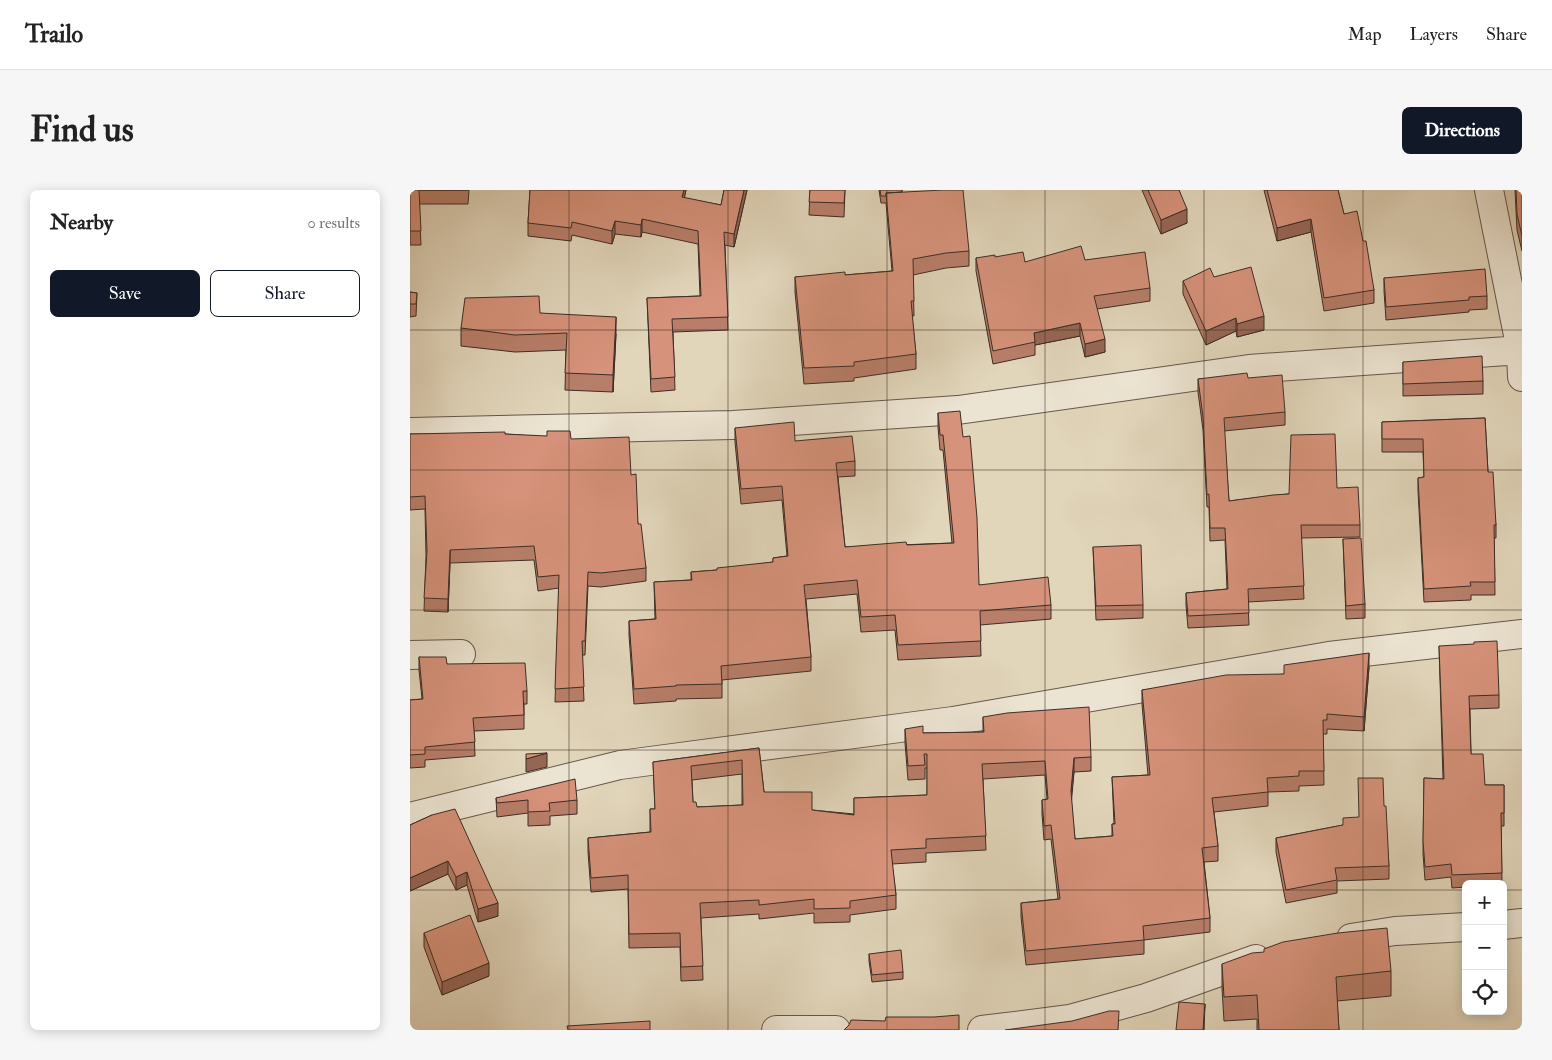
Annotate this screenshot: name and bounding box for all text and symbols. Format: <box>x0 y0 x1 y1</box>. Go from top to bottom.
text: Trailo <box>25 19 83 50</box>
text: Map <box>1348 23 1382 46</box>
text: Layers <box>1410 23 1458 46</box>
text: Share <box>1486 23 1527 46</box>
button: Directions <box>1402 107 1522 154</box>
text: Find us <box>30 108 134 152</box>
text: Nearby <box>50 209 113 236</box>
text: 0 results <box>307 213 360 233</box>
button: Save <box>50 270 200 317</box>
button: Share <box>210 270 360 317</box>
map controls <box>1462 880 1507 1015</box>
button: + <box>1462 880 1507 925</box>
button: − <box>1462 925 1507 970</box>
button: locate <box>1462 970 1507 1015</box>

